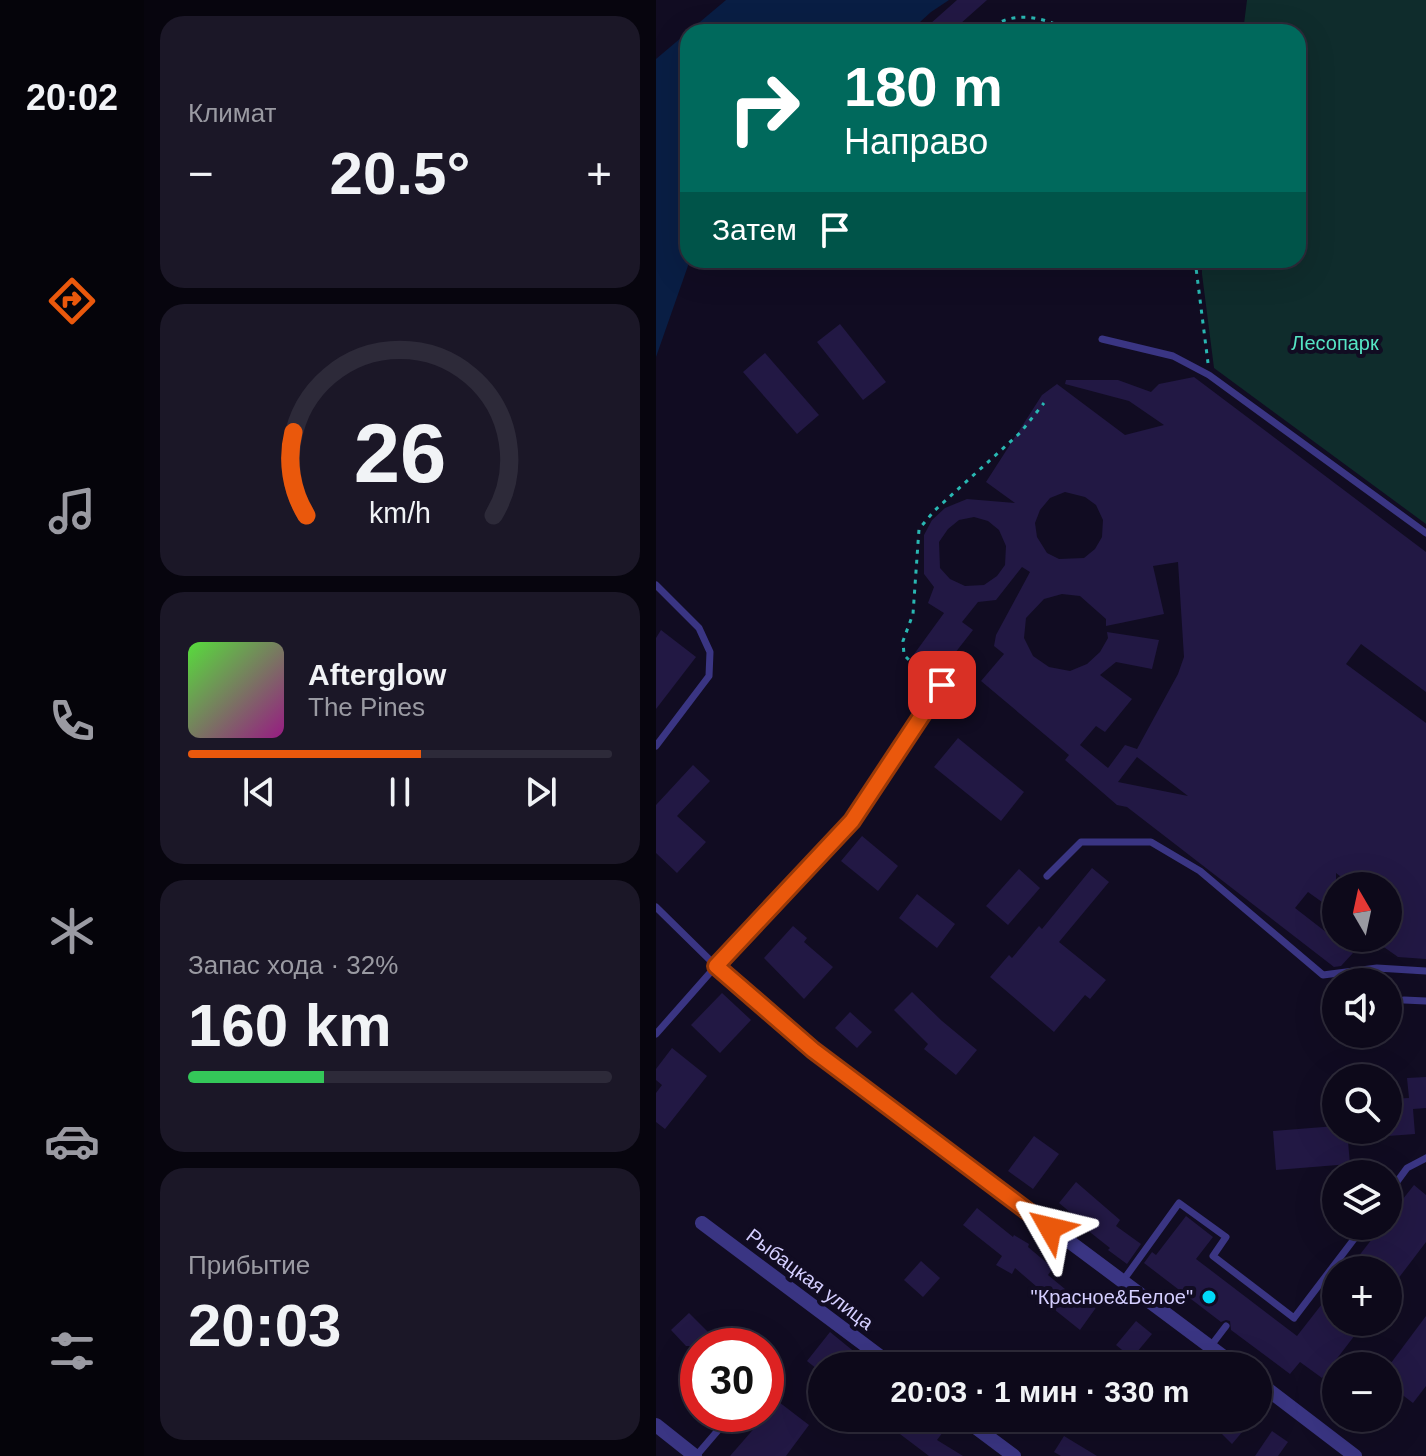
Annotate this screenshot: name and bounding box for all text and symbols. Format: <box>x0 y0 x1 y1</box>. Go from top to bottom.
text: 180 m <box>844 55 1003 118</box>
icon: right <box>712 56 816 160</box>
text: 20:02 <box>26 77 118 118</box>
text: Климат <box>188 98 277 128</box>
text: Направо <box>844 121 988 162</box>
text: 20.5° <box>330 140 470 207</box>
text: − <box>188 149 214 198</box>
text: + <box>586 149 612 198</box>
icon: arrive <box>813 208 857 252</box>
text: Затем <box>712 213 797 246</box>
icon: directions <box>44 273 100 329</box>
park label: Лесопарк <box>1291 332 1379 354</box>
text: 26 <box>354 407 446 500</box>
icon: music <box>44 483 100 539</box>
text: km/h <box>369 497 431 529</box>
pin <box>908 651 976 719</box>
text: Afterglow <box>308 658 446 691</box>
icon: arrive <box>920 663 964 707</box>
text: The Pines <box>308 692 425 722</box>
icon: phone <box>44 693 100 749</box>
icon: previous <box>237 770 281 814</box>
icon: pause <box>378 770 422 814</box>
icon: next <box>519 770 563 814</box>
north arrow <box>1322 872 1402 952</box>
map controls <box>1322 872 1402 1432</box>
icon: climate <box>44 903 100 959</box>
text: Запас хода · 32% <box>188 950 398 980</box>
button: sound <box>1322 968 1402 1048</box>
text: 160 km <box>188 992 392 1059</box>
button: search <box>1322 1064 1402 1144</box>
icon: car <box>44 1113 100 1169</box>
button: layers <box>1322 1160 1402 1240</box>
position arrow <box>1008 1186 1092 1270</box>
street label: Рыбацкая улица <box>742 1224 878 1334</box>
text: Прибытие <box>188 1250 310 1280</box>
button: + <box>1322 1256 1402 1336</box>
place label: "Красное&Белое" <box>1031 1286 1193 1308</box>
marker: "Красное&Белое" <box>1200 1288 1218 1306</box>
text: 20:03 <box>188 1292 341 1359</box>
icon: filters <box>44 1323 100 1379</box>
speed limit sign: 30 <box>680 1328 784 1432</box>
button: − <box>1322 1352 1402 1432</box>
text: 20:03 · 1 мин · 330 m <box>891 1375 1189 1408</box>

